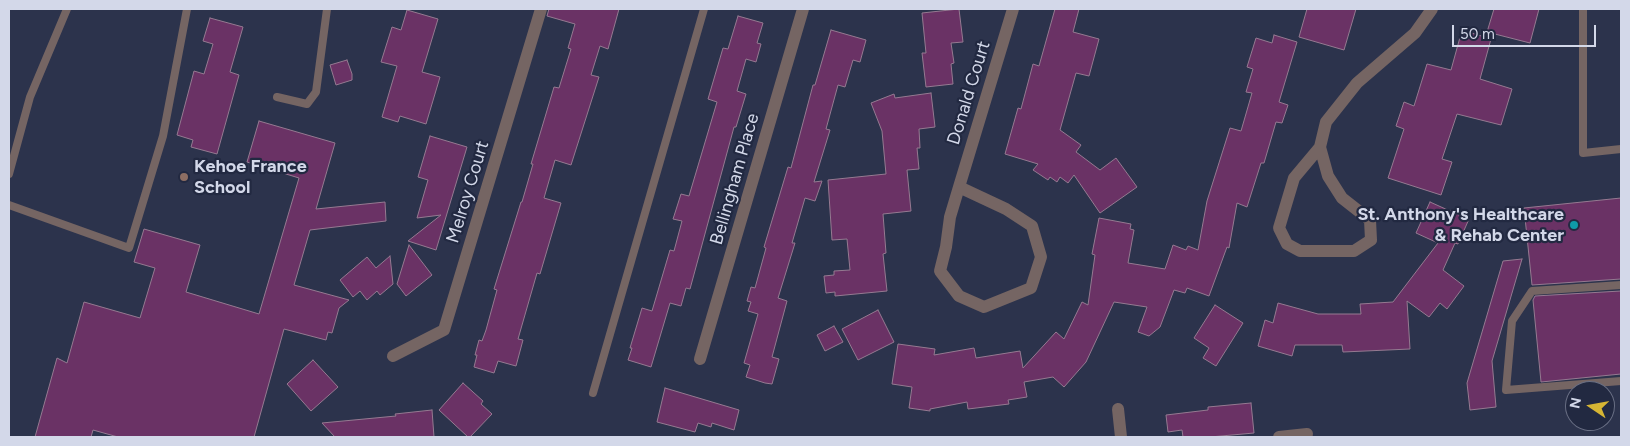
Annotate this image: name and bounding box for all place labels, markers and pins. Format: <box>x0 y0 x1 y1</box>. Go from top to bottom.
place label: Kehoe France School <box>194 156 307 198</box>
marker: Kehoe France School <box>178 171 190 183</box>
place label: St. Anthony's Healthcare & Rehab Center <box>1357 204 1564 246</box>
marker: St. Anthony's Healthcare & Rehab Center <box>1568 219 1580 231</box>

